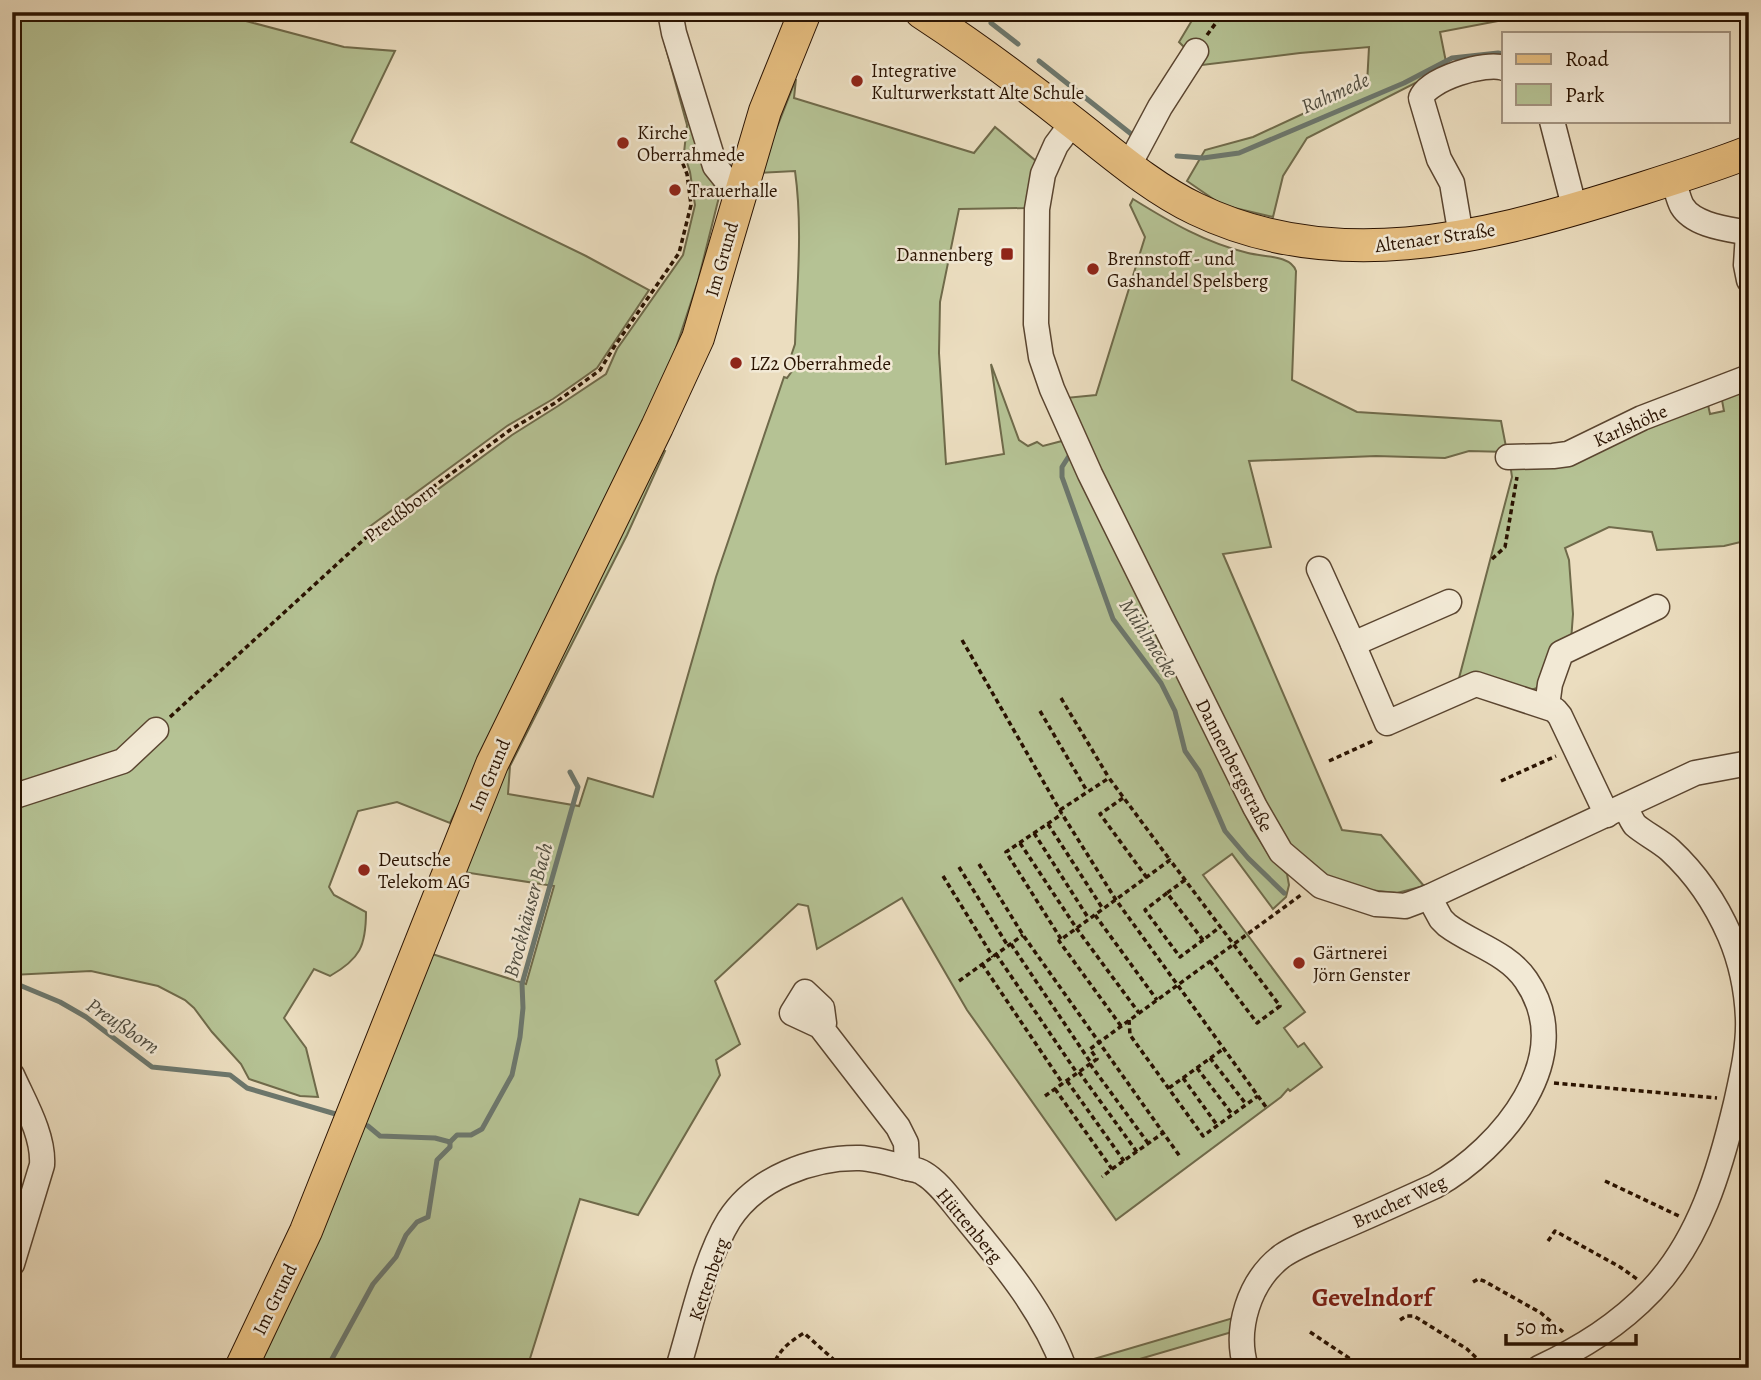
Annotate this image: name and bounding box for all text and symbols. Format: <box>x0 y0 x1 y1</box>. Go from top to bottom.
legend <box>1502 32 1730 122</box>
text: Road <box>1565 45 1609 73</box>
place label: Integrative Kulturwerkstatt Alte Schule <box>871 58 1084 106</box>
water label: Rahmede <box>1296 65 1374 120</box>
marker: Integrative Kulturwerkstatt Alte Schule <box>849 73 865 89</box>
text: Park <box>1565 81 1605 109</box>
place label: Kirche Oberrahmede <box>637 120 745 168</box>
marker: Kirche Oberrahmede <box>615 135 631 151</box>
place label: Trauerhalle <box>689 178 778 204</box>
marker: Trauerhalle <box>667 182 683 198</box>
street label: Altenaer Straße <box>1372 217 1497 259</box>
street label: Im Grund <box>699 218 745 300</box>
place label: Dannenberg <box>896 242 993 268</box>
marker: Dannenberg <box>999 246 1015 262</box>
place label: Brennstoff - und Gashandel Spelsberg <box>1107 246 1269 294</box>
marker: Brennstoff - und Gashandel Spelsberg <box>1085 261 1101 277</box>
place label: LZ2 Oberrahmede <box>750 351 891 377</box>
marker: LZ2 Oberrahmede <box>728 355 744 371</box>
street label: Karlshöhe <box>1589 398 1672 454</box>
street label: Preußborn <box>359 477 442 549</box>
water label: Mühlmecke <box>1113 593 1185 683</box>
street label: Dannenbergstraße <box>1189 694 1279 837</box>
street label: Im Grund <box>463 734 517 816</box>
water label: Brockhäuser Bach <box>497 839 559 981</box>
place label: Deutsche Telekom AG <box>378 847 471 895</box>
marker: Deutsche Telekom AG <box>356 862 372 878</box>
place label: Gärtnerei Jörn Genster <box>1313 940 1410 988</box>
marker: Gärtnerei Jörn Genster <box>1291 955 1307 971</box>
water label: Preußborn <box>81 991 165 1061</box>
street label: Brucher Weg <box>1348 1169 1451 1235</box>
street label: Hüttenberg <box>930 1182 1009 1269</box>
street label: Kettenberg <box>683 1234 735 1324</box>
street label: Im Grund <box>246 1259 304 1340</box>
district label: Gevelndorf <box>1312 1280 1436 1315</box>
scale bar <box>1506 1303 1635 1347</box>
text: 50 m <box>1516 1313 1558 1341</box>

